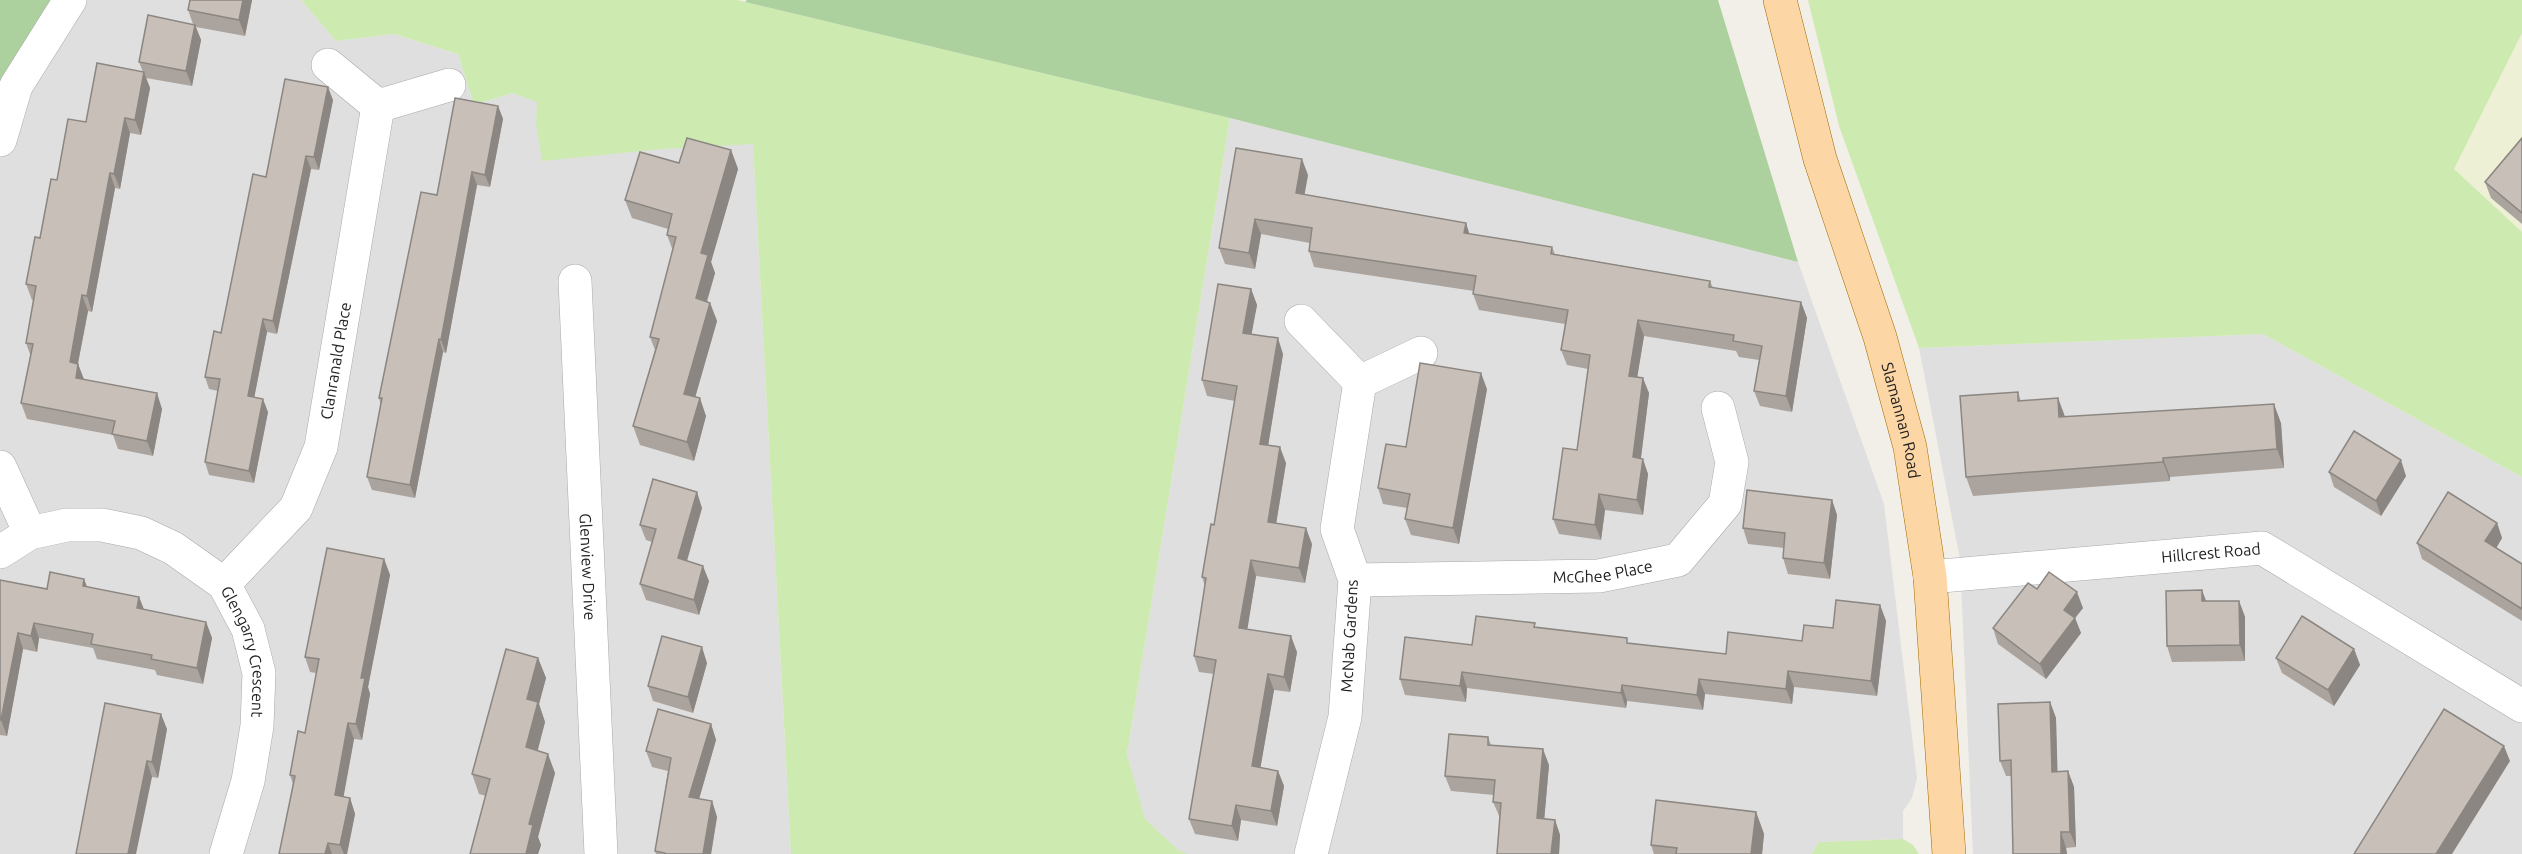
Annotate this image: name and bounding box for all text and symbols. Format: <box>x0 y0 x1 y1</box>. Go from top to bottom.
street label: Clanranald Place <box>317 301 354 421</box>
street label: Slamannan Road <box>1878 360 1924 480</box>
street label: Glenview Drive <box>577 513 599 621</box>
street label: Hillcrest Road <box>2161 539 2261 566</box>
street label: McGhee Place <box>1552 556 1654 586</box>
street label: McNab Gardens <box>1337 579 1361 693</box>
street label: Glengarry Crescent <box>218 583 268 718</box>

